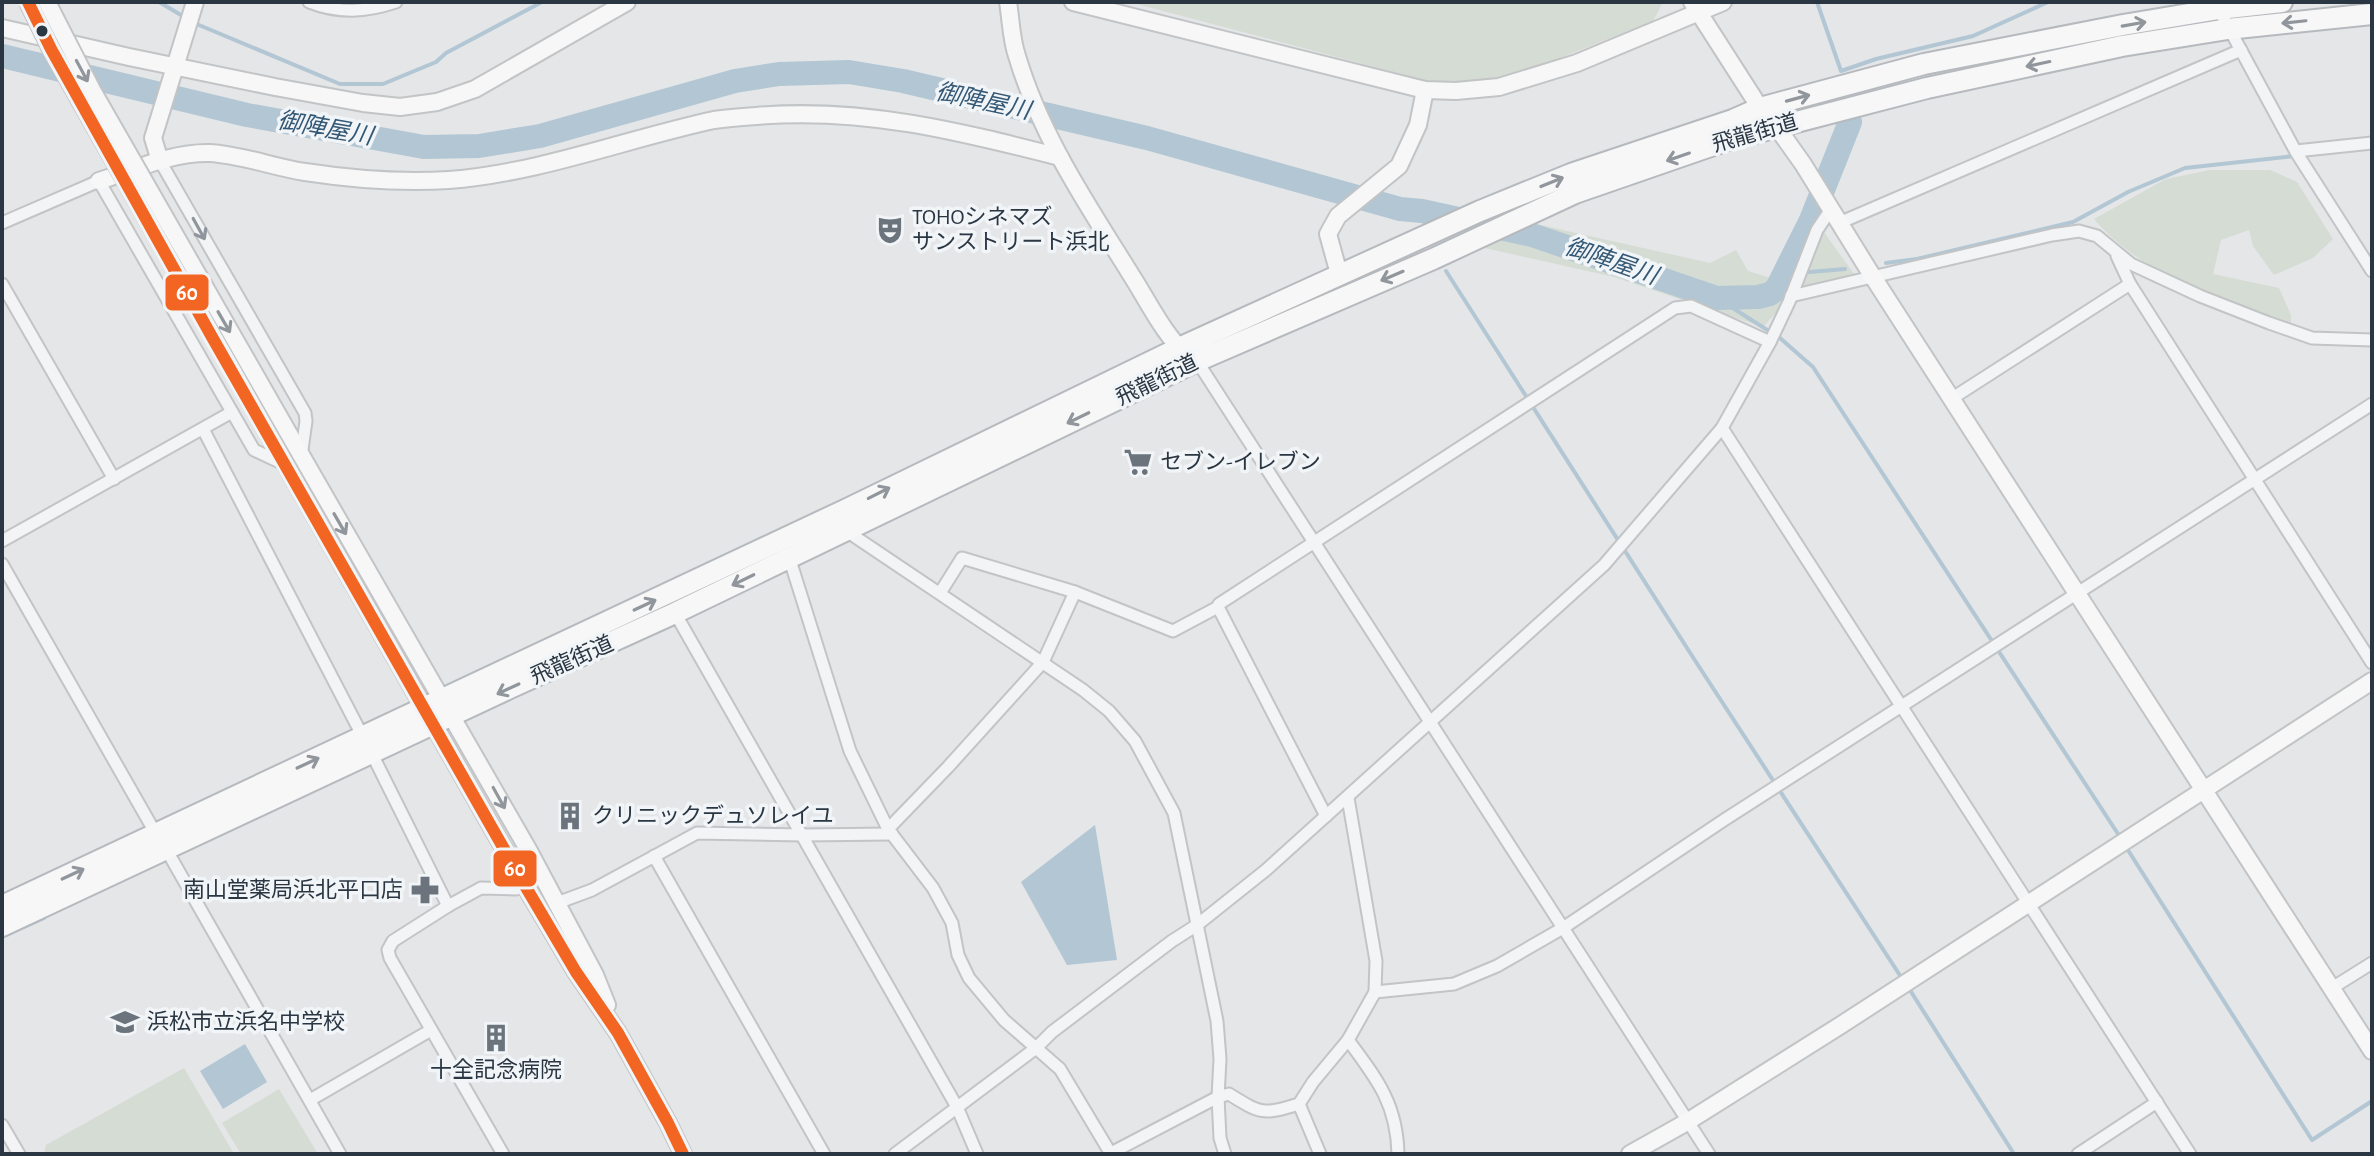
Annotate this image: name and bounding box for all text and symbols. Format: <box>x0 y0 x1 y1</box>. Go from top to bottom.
one-way arrow <box>2281 14 2308 29</box>
one-way arrow <box>2121 15 2146 30</box>
unlabelled marker <box>34 23 50 39</box>
one-way arrow <box>2026 57 2051 72</box>
one-way arrow <box>75 59 91 83</box>
water label: 御陣屋川 <box>934 78 1036 124</box>
one-way arrow <box>1785 90 1811 105</box>
water label: 御陣屋川 <box>276 107 378 150</box>
street label: 飛龍街道 <box>1709 109 1800 156</box>
one-way arrow <box>1666 151 1691 166</box>
one-way arrow <box>1539 173 1564 188</box>
place label: TOHOシネマズ サンストリート浜北 <box>912 205 1110 253</box>
theatre icon: TOHOシネマズ サンストリート浜北 <box>875 215 905 245</box>
one-way arrow <box>192 217 208 240</box>
water label: 御陣屋川 <box>1562 233 1664 290</box>
one-way arrow <box>1380 270 1405 285</box>
line badge: 60 <box>164 273 210 312</box>
text: 60 <box>176 282 198 304</box>
one-way arrow <box>216 310 232 333</box>
street label: 飛龍街道 <box>1112 350 1201 409</box>
one-way arrow <box>1067 411 1091 426</box>
supermarket icon: セブン-イレブン <box>1123 447 1153 477</box>
place label: セブン-イレブン <box>1160 450 1321 473</box>
one-way arrow <box>867 484 891 500</box>
one-way arrow <box>333 512 348 536</box>
one-way arrow <box>732 572 756 588</box>
one-way arrow <box>632 597 656 612</box>
street label: 飛龍街道 <box>527 631 617 688</box>
one-way arrow <box>496 682 520 697</box>
one-way arrow <box>296 755 320 770</box>
one-way arrow <box>492 785 507 809</box>
building icon: クリニックデュソレイユ <box>555 801 585 831</box>
place label: クリニックデュソレイユ <box>592 804 834 827</box>
line badge: 60 <box>492 849 538 888</box>
text: 60 <box>504 858 526 880</box>
one-way arrow <box>60 866 84 881</box>
pharmacy icon: 南山堂薬局浜北平口店 <box>410 875 440 905</box>
place label: 南山堂薬局浜北平口店 <box>183 878 403 901</box>
school or university icon: 浜松市立浜名中学校 <box>110 1007 140 1037</box>
place label: 浜松市立浜名中学校 <box>147 1010 345 1033</box>
building icon: 十全記念病院 <box>481 1023 511 1053</box>
place label: 十全記念病院 <box>430 1058 562 1081</box>

